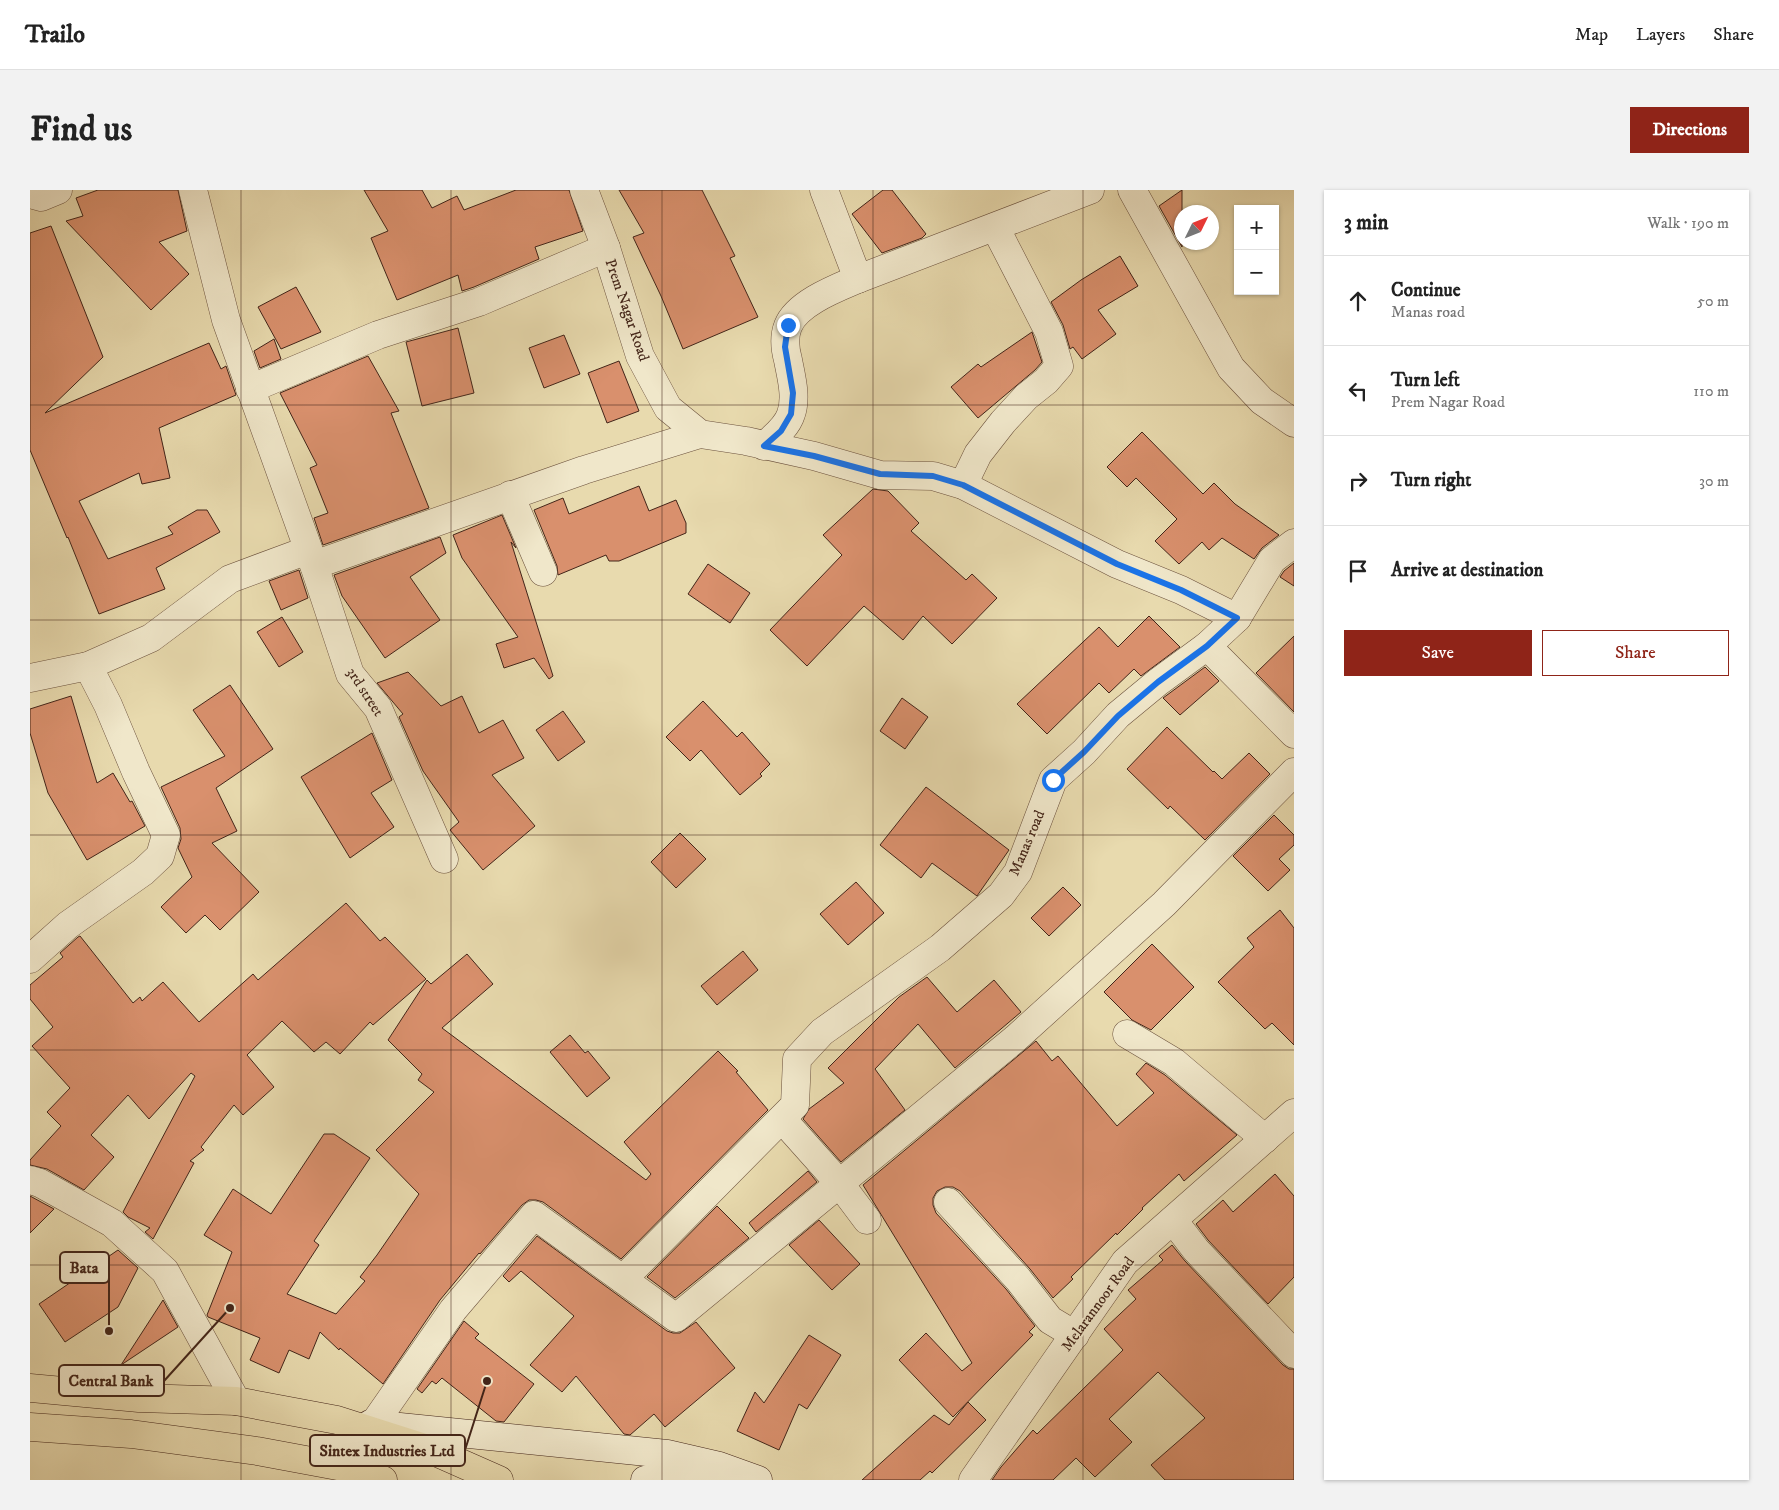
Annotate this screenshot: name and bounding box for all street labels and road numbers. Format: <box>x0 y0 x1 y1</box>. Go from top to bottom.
street label: Prem Nagar Road <box>601 256 654 364</box>
street label: 3rd street <box>342 664 388 720</box>
street label: Manas road <box>1005 807 1049 879</box>
street label: Melarannoor Road <box>1057 1252 1139 1355</box>

